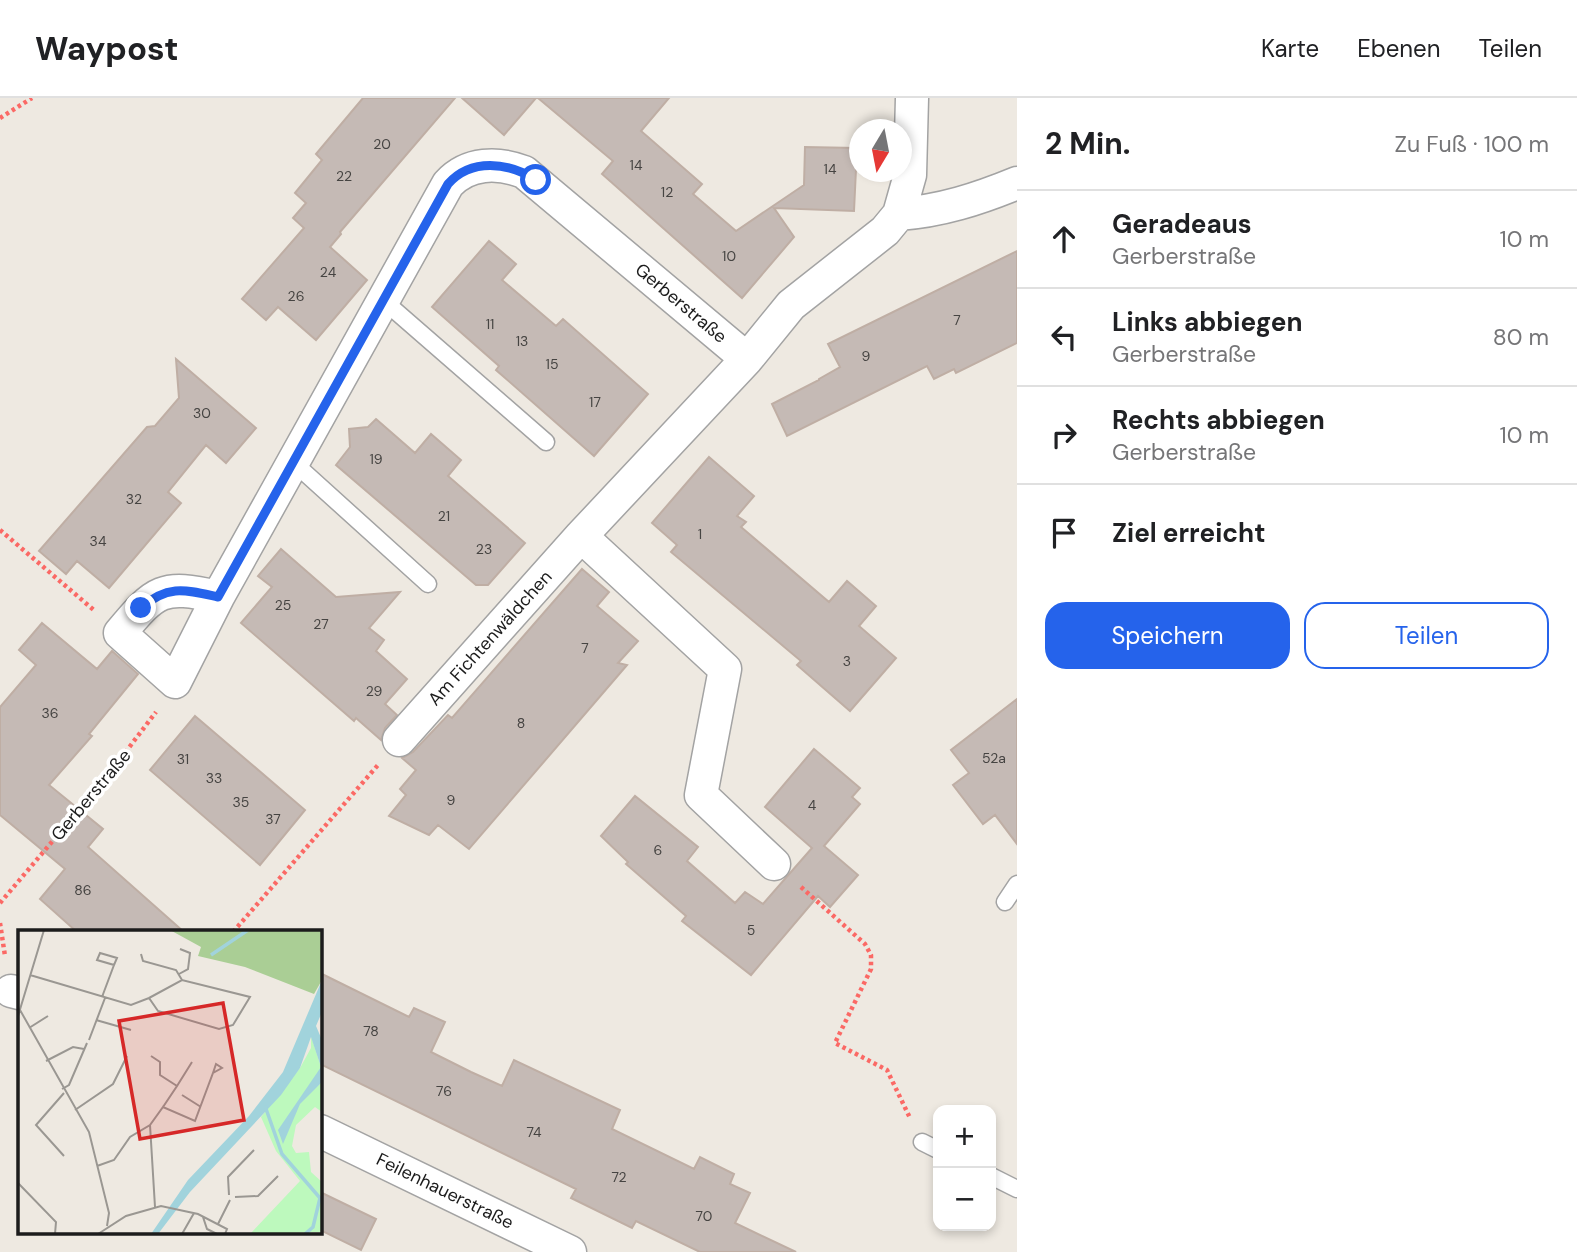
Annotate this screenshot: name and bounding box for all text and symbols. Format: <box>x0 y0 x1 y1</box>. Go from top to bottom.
text: Waypost <box>35 27 178 70</box>
text: Karte <box>1261 33 1319 64</box>
text: Ebenen <box>1357 33 1441 64</box>
text: Teilen <box>1479 33 1542 64</box>
north arrow <box>849 119 912 182</box>
text: 2 Min. <box>1045 124 1130 163</box>
text: Zu Fuß · 100 m <box>1395 129 1549 159</box>
house number: 20 <box>373 135 391 153</box>
house number: 14 <box>630 156 643 174</box>
house number: 14 <box>824 160 837 178</box>
route start <box>520 164 551 195</box>
house number: 22 <box>336 167 352 185</box>
house number: 12 <box>661 183 673 201</box>
text: Geradeaus <box>1112 207 1252 241</box>
icon: ahead <box>1045 220 1083 258</box>
text: 10 m <box>1499 224 1549 254</box>
text: Gerberstraße <box>1112 241 1256 271</box>
house number: 10 <box>722 247 736 265</box>
street label: Gerberstraße <box>630 258 732 348</box>
house number: 24 <box>320 263 337 281</box>
house number: 26 <box>288 287 304 305</box>
text: Links abbiegen <box>1112 305 1302 339</box>
house number: 7 <box>953 311 961 329</box>
house number: 11 <box>486 315 494 333</box>
icon: left <box>1045 318 1083 356</box>
text: 80 m <box>1493 322 1549 352</box>
house number: 13 <box>516 332 528 350</box>
text: Gerberstraße <box>1112 339 1256 369</box>
house number: 9 <box>862 347 871 365</box>
house number: 15 <box>546 355 558 373</box>
house number: 17 <box>589 393 601 411</box>
text: Rechts abbiegen <box>1112 403 1325 437</box>
house number: 30 <box>193 404 211 422</box>
icon: right <box>1045 416 1083 454</box>
text: 10 m <box>1499 420 1549 450</box>
text: Gerberstraße <box>1112 437 1256 467</box>
house number: 19 <box>369 450 383 468</box>
house number: 32 <box>126 490 142 508</box>
house number: 21 <box>438 507 450 525</box>
icon: arrive <box>1045 514 1083 552</box>
text: Ziel erreicht <box>1112 516 1265 550</box>
house number: 1 <box>698 525 702 543</box>
house number: 34 <box>90 532 107 550</box>
house number: 23 <box>476 540 492 558</box>
street label: Am Fichtenwäldchen <box>423 565 557 711</box>
route end <box>125 592 156 623</box>
house number: 25 <box>275 596 291 614</box>
button: Speichern <box>1045 602 1290 669</box>
button: Teilen <box>1304 602 1549 669</box>
house number: 27 <box>313 615 329 633</box>
house number: 7 <box>581 639 589 657</box>
house number: 3 <box>843 652 851 670</box>
house number: 29 <box>366 682 383 700</box>
house number: 36 <box>41 704 59 722</box>
house number: 8 <box>517 714 525 732</box>
street label: Gerberstraße <box>46 744 136 846</box>
house number: 52a <box>982 749 1006 767</box>
house number: 31 <box>177 750 189 768</box>
house number: 33 <box>206 769 222 787</box>
house number: 9 <box>447 791 456 809</box>
house number: 35 <box>233 793 249 811</box>
house number: 4 <box>808 796 817 814</box>
house number: 37 <box>265 810 281 828</box>
house number: 6 <box>654 841 662 859</box>
house number: 86 <box>74 881 92 899</box>
house number: 5 <box>747 921 755 939</box>
inset map <box>18 930 322 1234</box>
house number: 78 <box>363 1022 379 1040</box>
house number: 76 <box>436 1082 452 1100</box>
map controls <box>933 1105 996 1231</box>
button: + <box>933 1105 996 1168</box>
house number: 74 <box>526 1123 542 1141</box>
street label: Feilenhauerstraße <box>372 1147 518 1235</box>
house number: 72 <box>611 1168 627 1186</box>
button: − <box>933 1168 996 1231</box>
house number: 70 <box>696 1207 712 1225</box>

